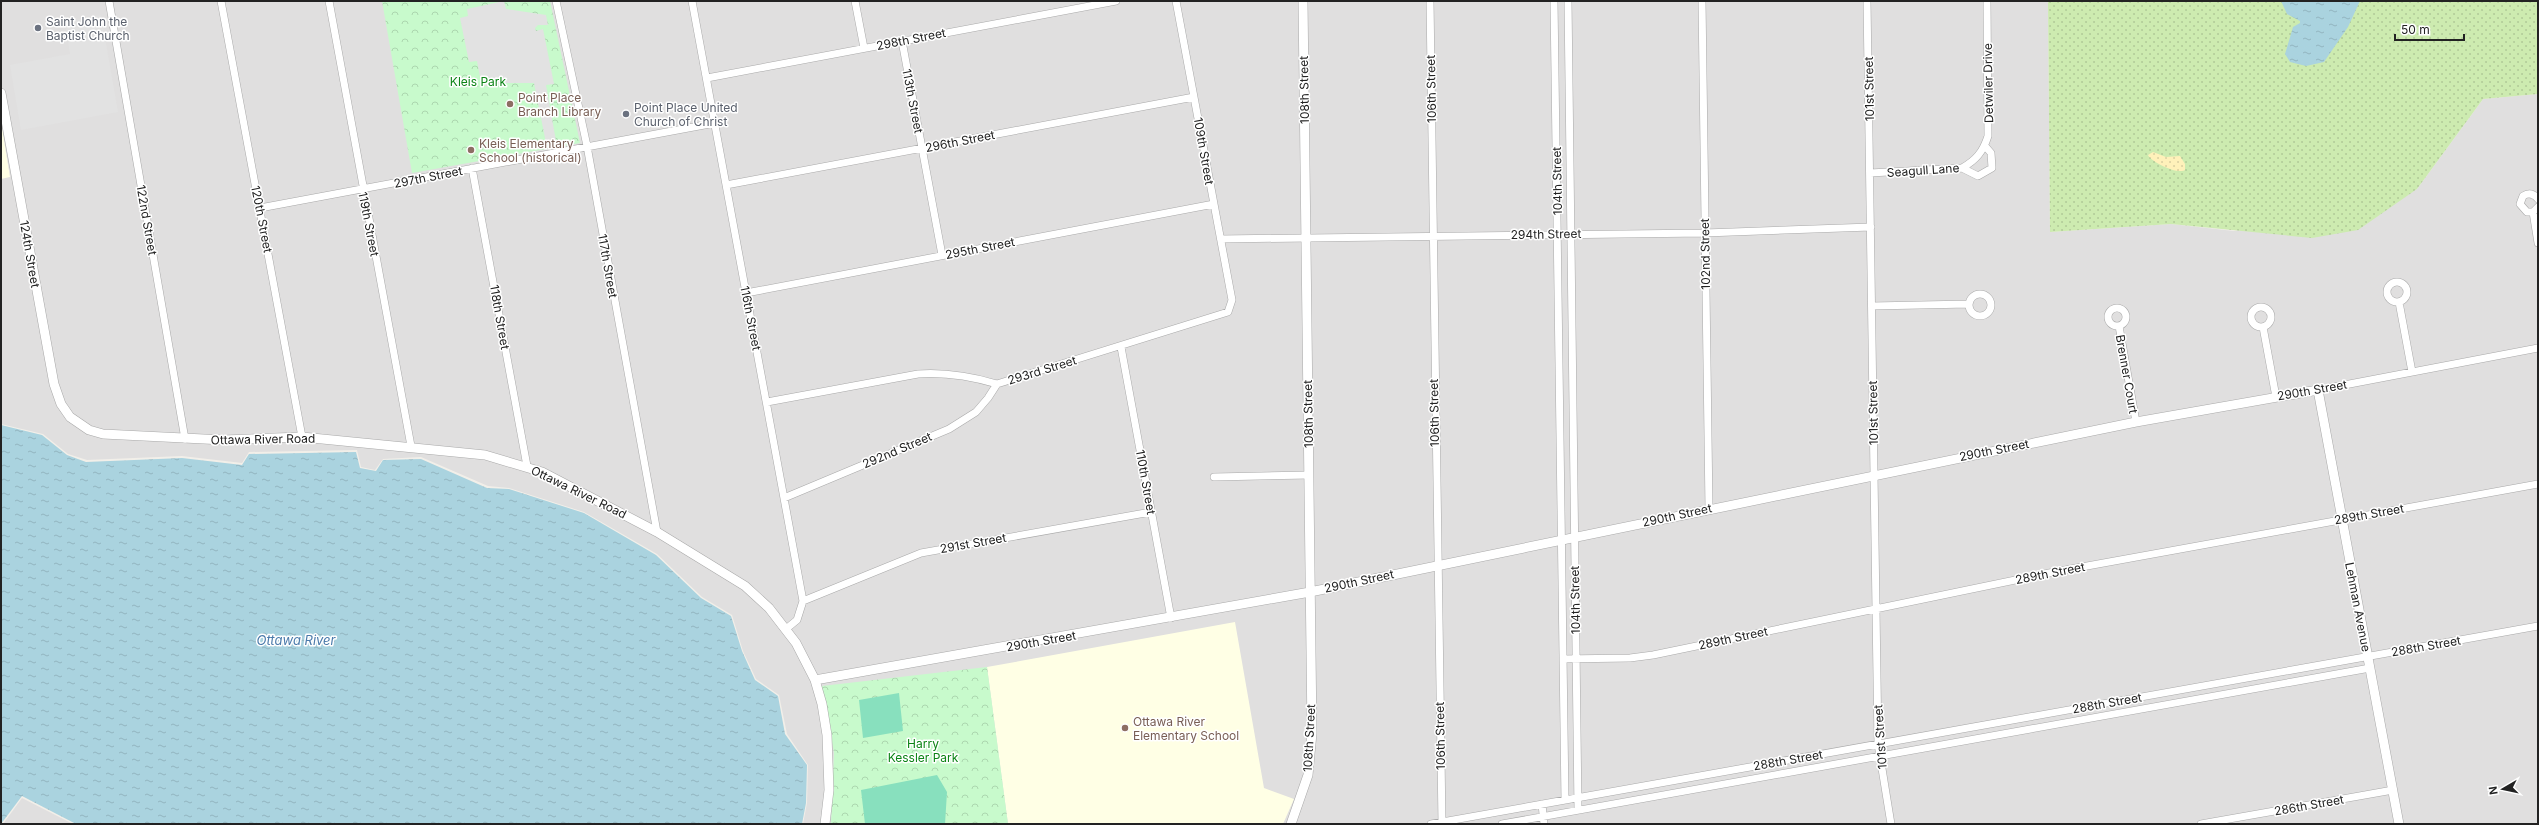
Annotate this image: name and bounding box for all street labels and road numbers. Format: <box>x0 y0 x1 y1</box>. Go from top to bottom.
street label: 298th Street <box>875 25 947 53</box>
street label: Detwiler Drive <box>1980 43 1996 123</box>
street label: 106th Street <box>1423 55 1439 123</box>
street label: 108th Street <box>1296 56 1312 124</box>
street label: 101st Street <box>1861 56 1877 122</box>
street label: 113th Street <box>899 67 927 135</box>
street label: 109th Street <box>1191 116 1217 186</box>
street label: 296th Street <box>924 127 996 155</box>
street label: 104th Street <box>1549 147 1565 215</box>
street label: Seagull Lane <box>1886 160 1960 180</box>
street label: 297th Street <box>392 163 464 191</box>
street label: 122nd Street <box>133 184 161 256</box>
street label: 120th Street <box>248 184 276 254</box>
street label: 119th Street <box>355 190 383 258</box>
street label: 102nd Street <box>1697 218 1713 290</box>
street label: 124th Street <box>17 219 43 289</box>
street label: 294th Street <box>1510 226 1582 242</box>
street label: 117th Street <box>595 233 621 299</box>
street label: 295th Street <box>944 234 1016 262</box>
street label: 118th Street <box>487 283 513 351</box>
street label: 116th Street <box>737 284 765 352</box>
street label: Brenner Court <box>2113 333 2141 415</box>
street label: 293rd Street <box>1006 352 1078 388</box>
street label: 290th Street <box>2276 376 2348 404</box>
street label: 106th Street <box>1426 379 1442 447</box>
street label: 108th Street <box>1300 380 1316 448</box>
street label: 101st Street <box>1865 380 1881 446</box>
street label: 292nd Street <box>860 429 934 471</box>
street label: Ottawa River Road <box>211 431 315 447</box>
street label: 290th Street <box>1958 436 2030 464</box>
street label: 110th Street <box>1133 448 1159 516</box>
street label: Ottawa River Road <box>529 462 629 522</box>
street label: 290th Street <box>1641 500 1713 530</box>
street label: 289th Street <box>2333 500 2405 528</box>
street label: 291st Street <box>939 530 1007 556</box>
street label: 289th Street <box>2014 559 2086 587</box>
street label: Lehman Avenue <box>2342 561 2374 653</box>
street label: 290th Street <box>1323 566 1395 596</box>
street label: 104th Street <box>1567 566 1583 634</box>
street label: 289th Street <box>1697 623 1769 653</box>
street label: 290th Street <box>1005 627 1077 655</box>
street label: 288th Street <box>2390 632 2462 660</box>
street label: 288th Street <box>2071 689 2143 717</box>
street label: 106th Street <box>1432 702 1448 770</box>
street label: 108th Street <box>1300 704 1318 772</box>
street label: 101st Street <box>1870 704 1890 770</box>
street label: 288th Street <box>1752 746 1824 774</box>
street label: 286th Street <box>2273 791 2345 819</box>

